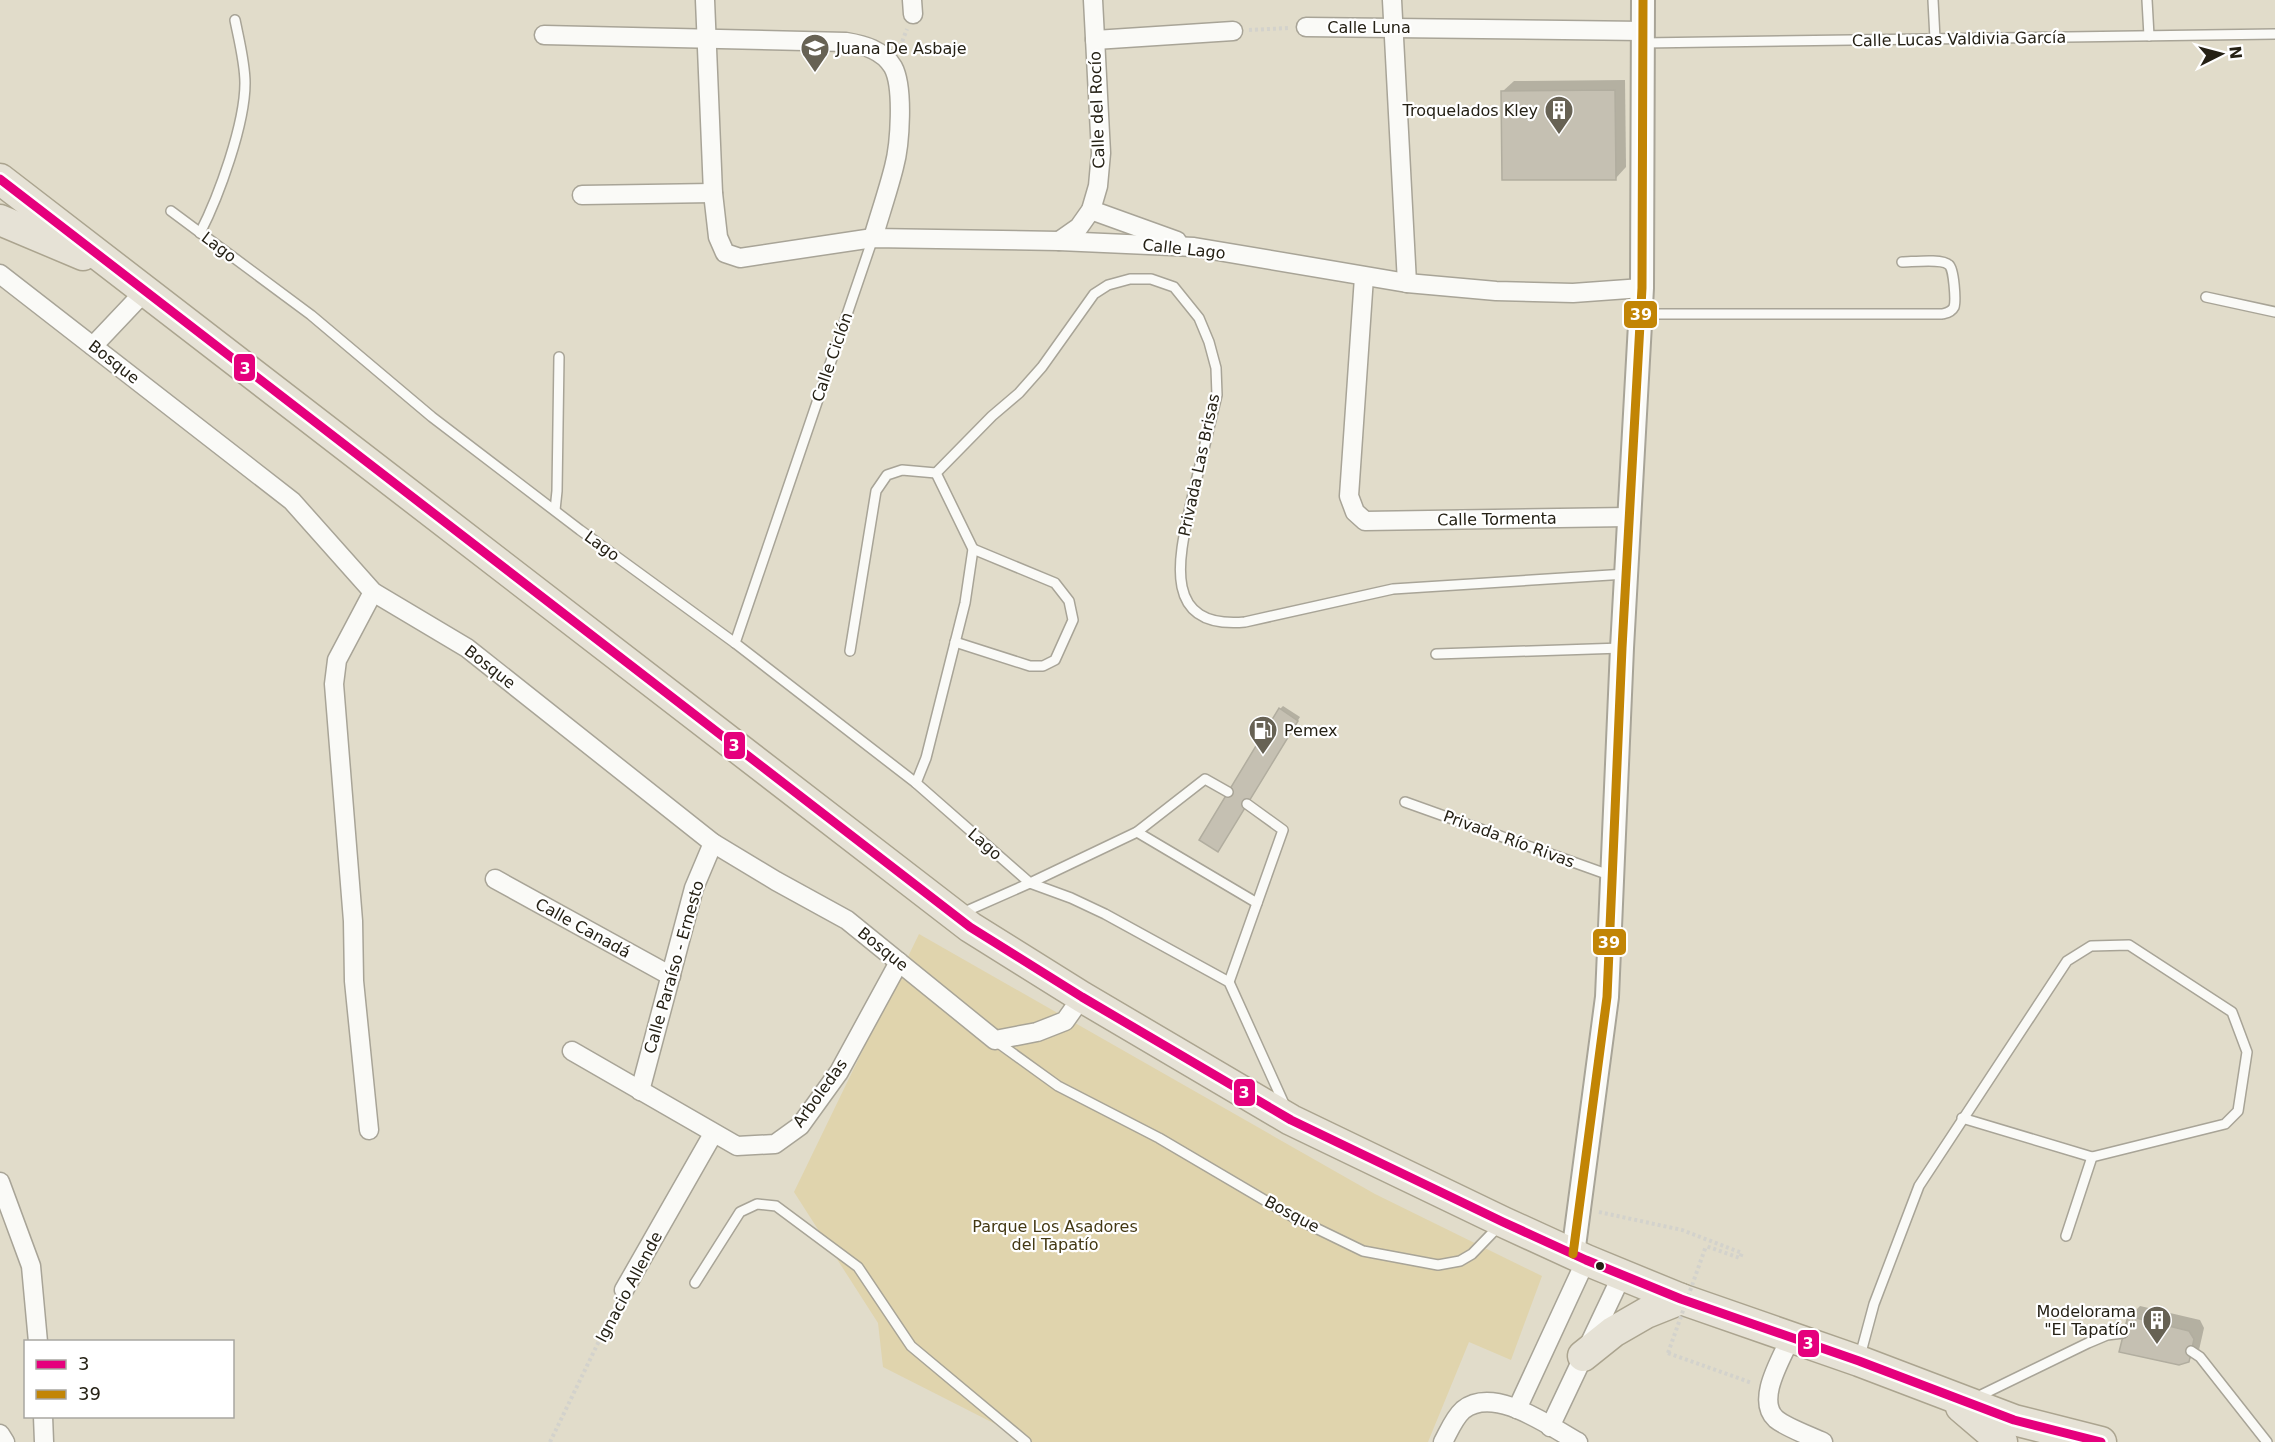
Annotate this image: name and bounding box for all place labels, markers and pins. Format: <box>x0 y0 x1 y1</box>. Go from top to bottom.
school or university icon: Juana De Asbaje <box>799 32 831 74</box>
place label: Juana De Asbaje <box>835 39 966 58</box>
building icon: Troquelados Kley <box>1543 94 1575 136</box>
place label: Troquelados Kley <box>1402 101 1538 120</box>
fuel station icon: Pemex <box>1247 714 1279 756</box>
place label: Pemex <box>1284 721 1338 740</box>
unlabelled marker <box>1594 1260 1606 1272</box>
place label: Modelorama "El Tapatío" <box>2036 1302 2136 1339</box>
building icon: Modelorama "El Tapatío" <box>2141 1304 2173 1346</box>

